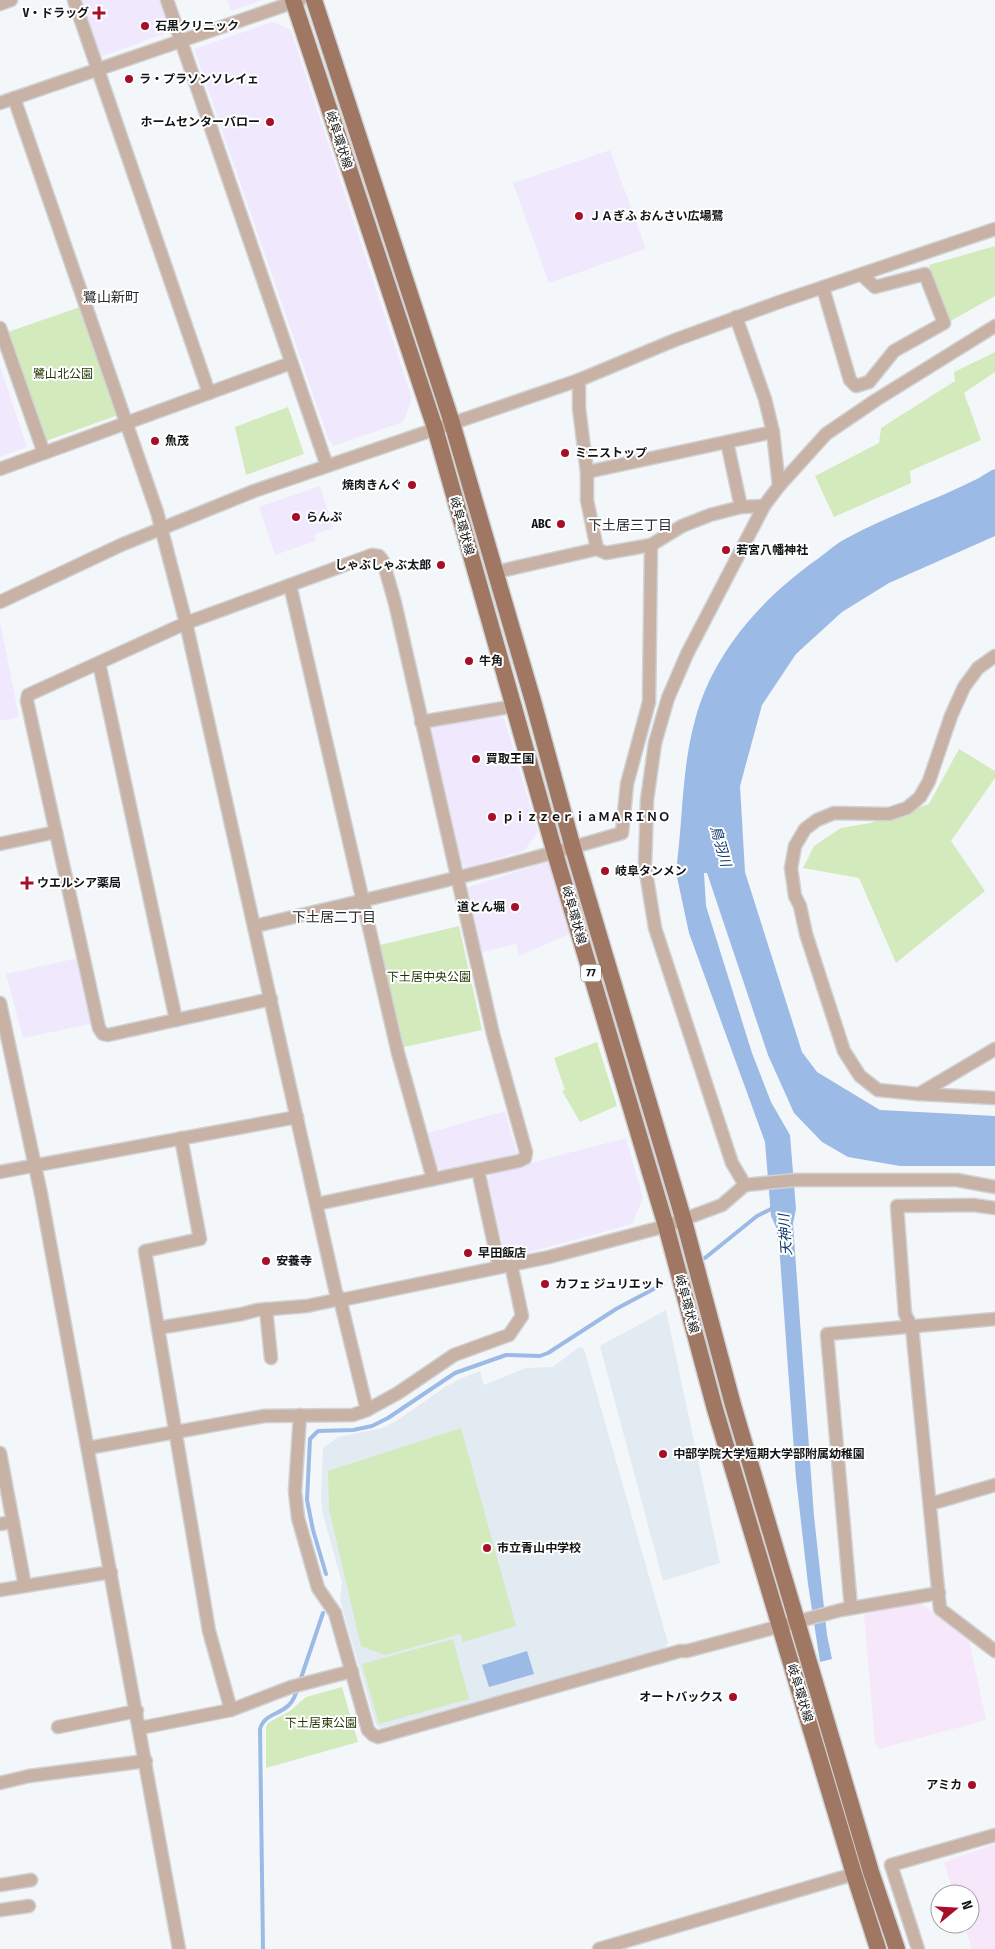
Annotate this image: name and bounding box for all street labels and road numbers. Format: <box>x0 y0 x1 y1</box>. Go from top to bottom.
street label: 岐阜環状線 <box>323 109 355 171</box>
street label: 岐阜環状線 <box>447 495 477 557</box>
street label: 岐阜環状線 <box>559 884 589 946</box>
road number: 77 <box>581 964 601 981</box>
street label: 岐阜環状線 <box>672 1273 702 1335</box>
street label: 岐阜環状線 <box>785 1662 815 1724</box>

